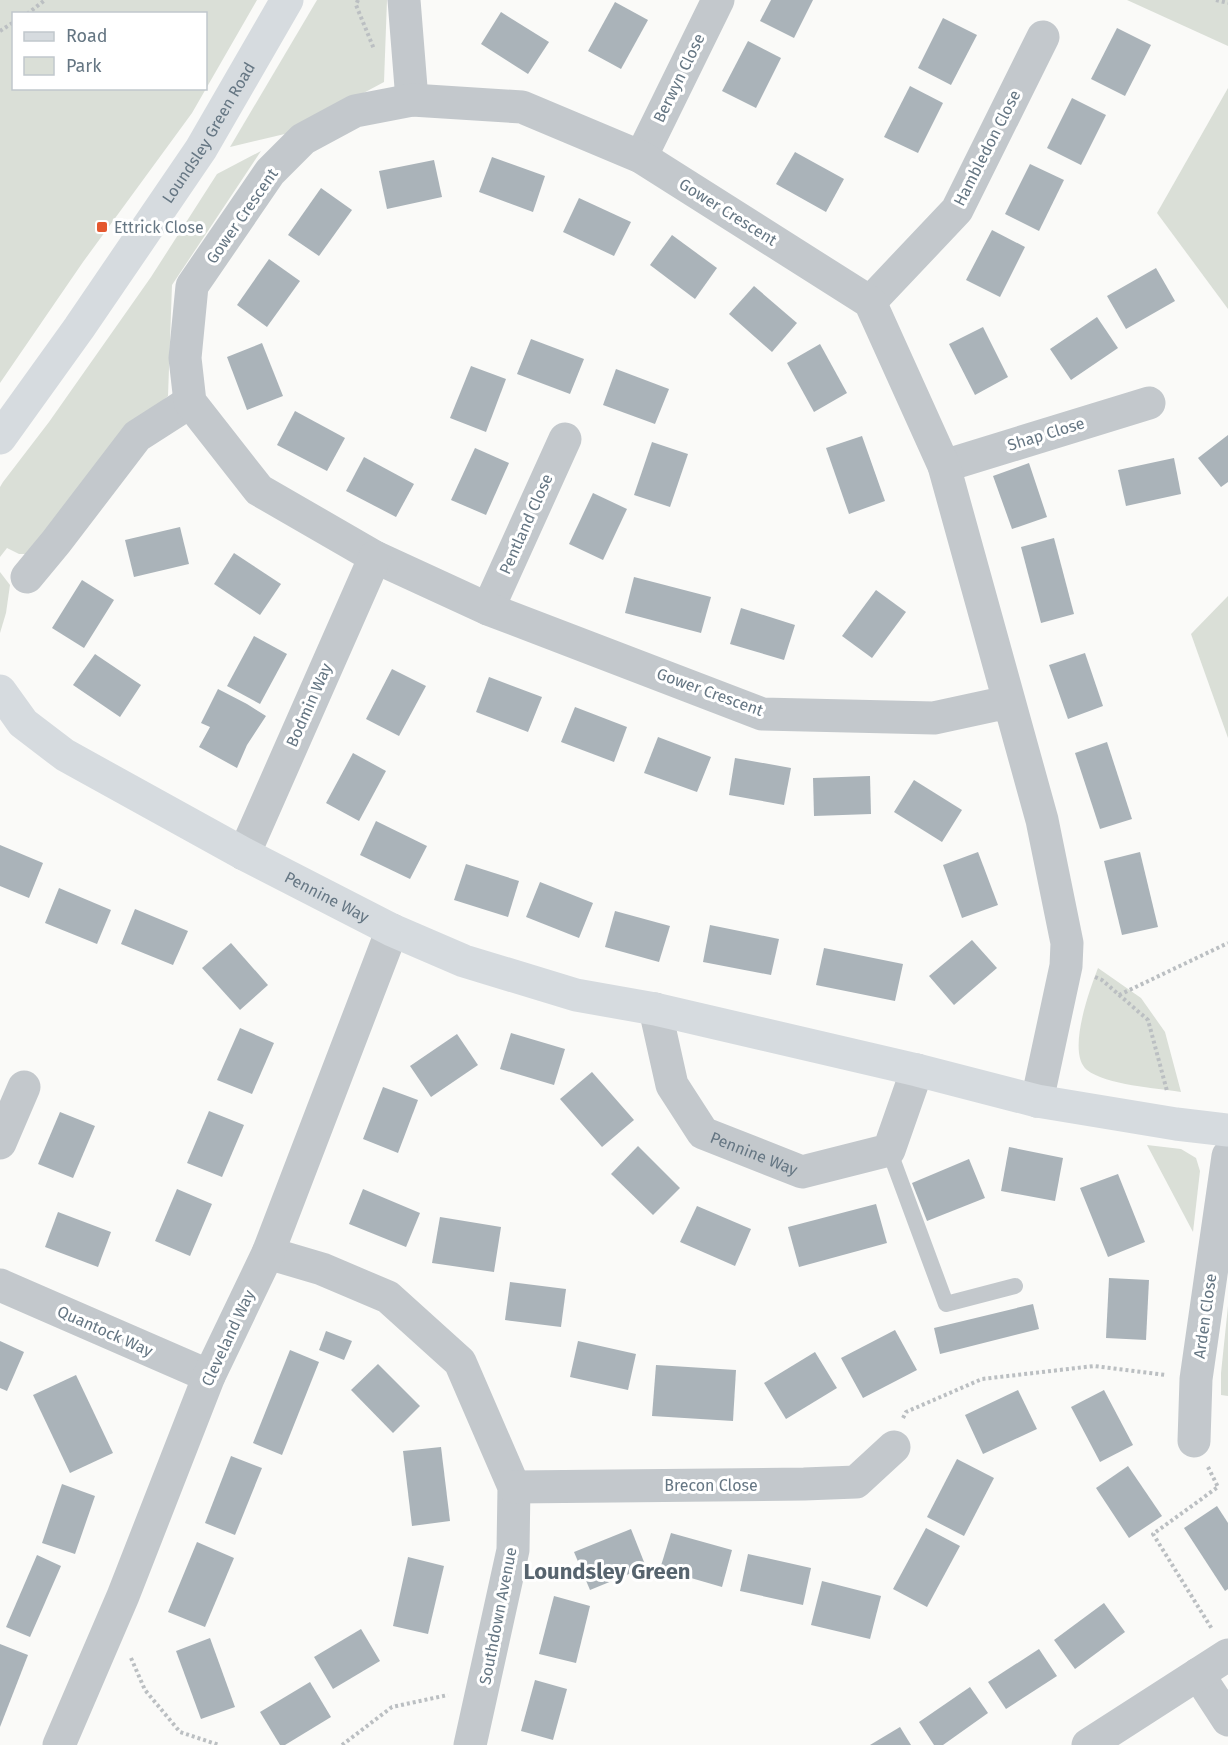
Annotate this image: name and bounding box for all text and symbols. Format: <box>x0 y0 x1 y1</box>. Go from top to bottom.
legend <box>12 12 207 90</box>
text: Road <box>66 25 108 47</box>
street label: Berwyn Close <box>649 30 709 126</box>
text: Park <box>66 55 102 77</box>
street label: Loundsley Green Road <box>158 59 259 206</box>
street label: Hambledon Close <box>950 87 1024 209</box>
street label: Gower Crescent <box>202 165 282 267</box>
street label: Gower Crescent <box>676 174 781 250</box>
place label: Ettrick Close <box>114 218 204 237</box>
marker: Ettrick Close <box>95 220 109 234</box>
street label: Shap Close <box>1005 413 1087 455</box>
street label: Pentland Close <box>495 471 557 577</box>
street label: Bodmin Way <box>282 660 336 750</box>
street label: Gower Crescent <box>654 664 766 720</box>
street label: Pennine Way <box>282 867 372 926</box>
street label: Pennine Way <box>708 1127 801 1179</box>
street label: Arden Close <box>1190 1272 1220 1360</box>
street label: Cleveland Way <box>197 1287 259 1389</box>
street label: Quantock Way <box>54 1301 156 1361</box>
street label: Brecon Close <box>664 1476 758 1495</box>
street label: Southdown Avenue <box>475 1546 521 1686</box>
district label: Loundsley Green <box>523 1558 691 1585</box>

